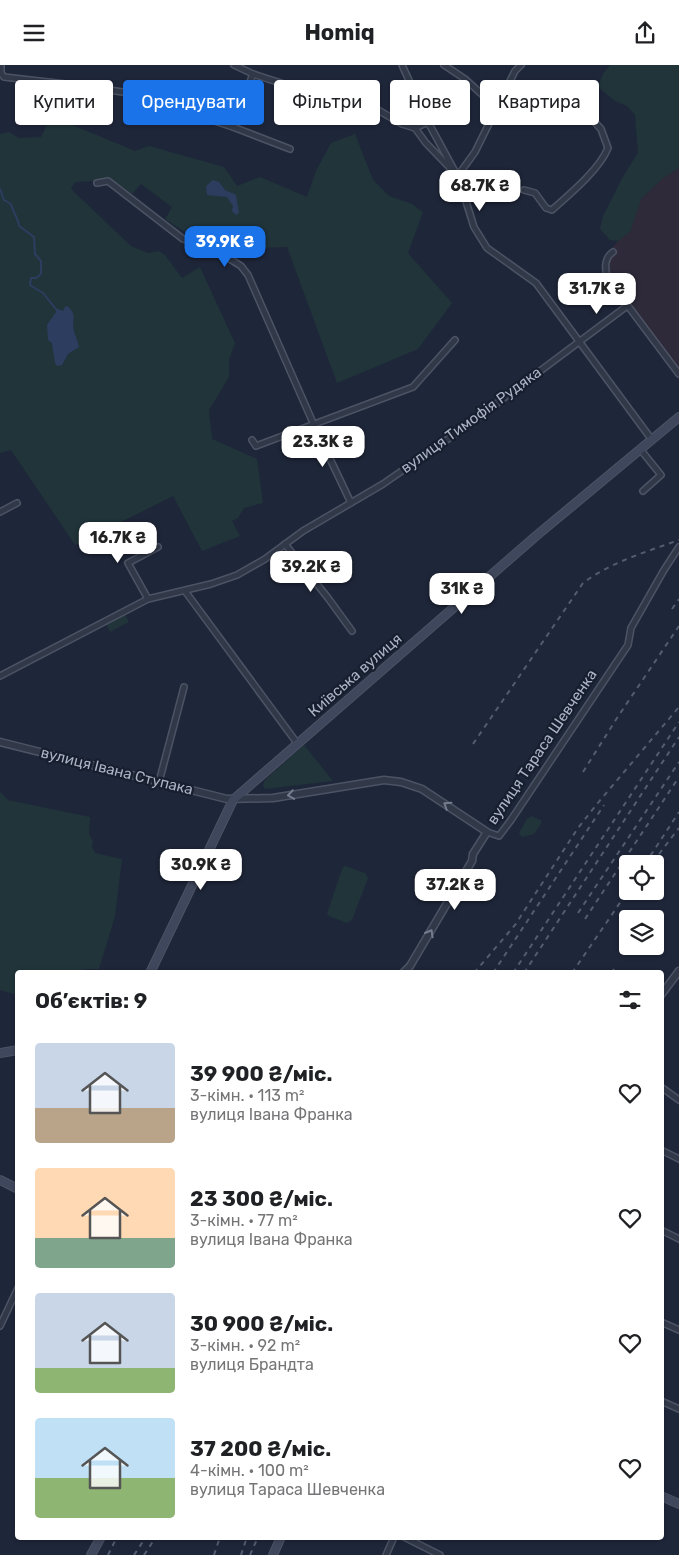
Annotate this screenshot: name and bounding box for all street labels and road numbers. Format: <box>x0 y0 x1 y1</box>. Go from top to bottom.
street label: вулиця Тимофія Рудяка <box>397 363 545 477</box>
street label: Київська вулиця <box>305 629 405 721</box>
street label: вулиця Тараса Шевченка <box>483 666 601 828</box>
street label: вулиця Івана Ступака <box>39 743 195 799</box>

